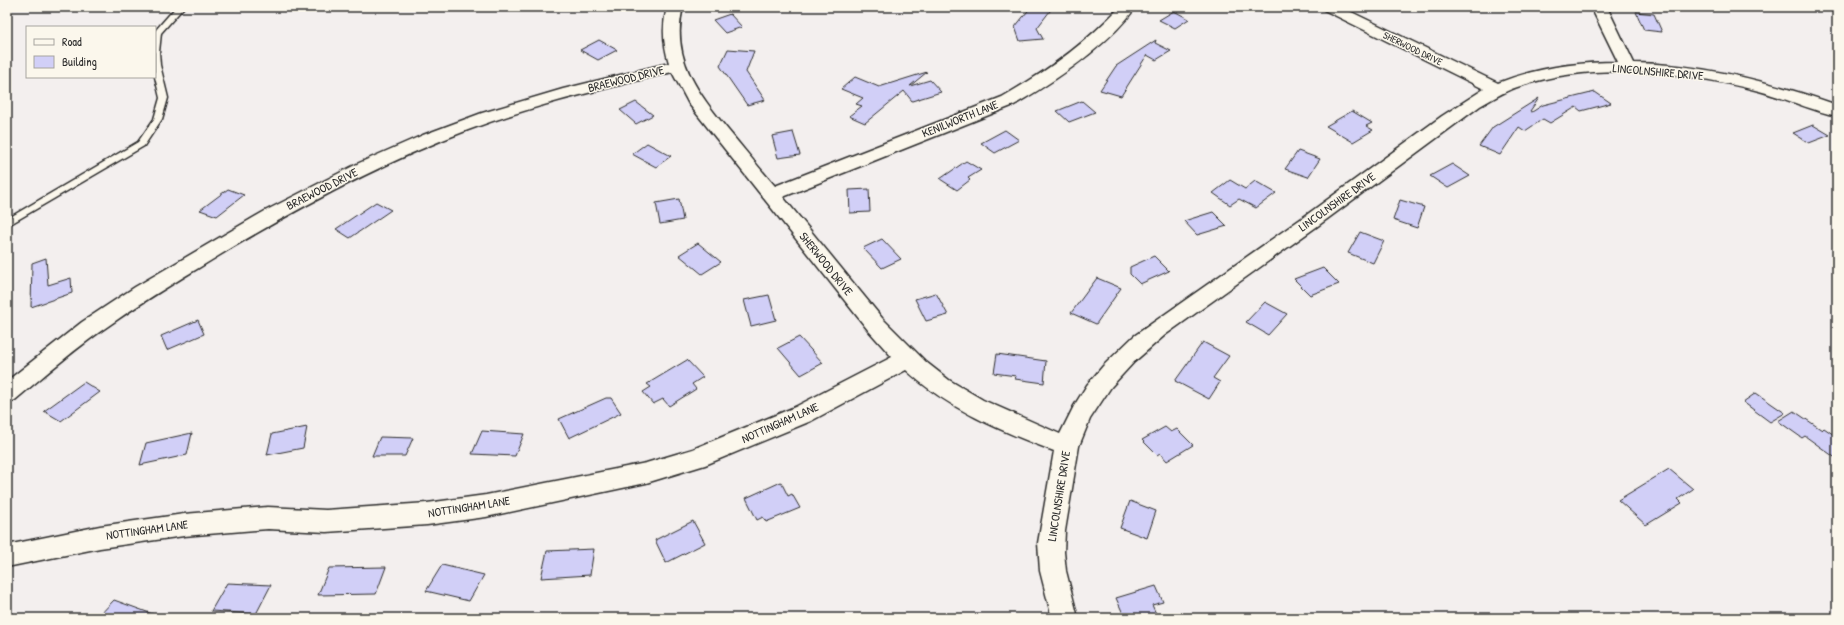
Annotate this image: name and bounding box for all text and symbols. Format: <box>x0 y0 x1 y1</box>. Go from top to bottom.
legend <box>26 26 156 78</box>
street label: SHERWOOD DRIVE <box>1381 29 1445 69</box>
text: Road <box>62 33 82 50</box>
text: Building <box>62 53 97 70</box>
street label: LINCOLNSHIRE DRIVE <box>1612 59 1705 84</box>
street label: BRAEWOOD DRIVE <box>586 61 666 96</box>
street label: KENILWORTH LANE <box>919 95 1001 142</box>
street label: BRAEWOOD DRIVE <box>283 163 361 214</box>
street label: LINCOLNSHIRE DRIVE <box>1295 167 1379 235</box>
street label: SHERWOOD DRIVE <box>796 228 858 300</box>
street label: NOTTINGHAM LANE <box>739 398 822 447</box>
street label: LINCOLNSHIRE DRIVE <box>1043 449 1074 542</box>
street label: NOTTINGHAM LANE <box>427 492 512 521</box>
street label: NOTTINGHAM LANE <box>105 515 190 544</box>

